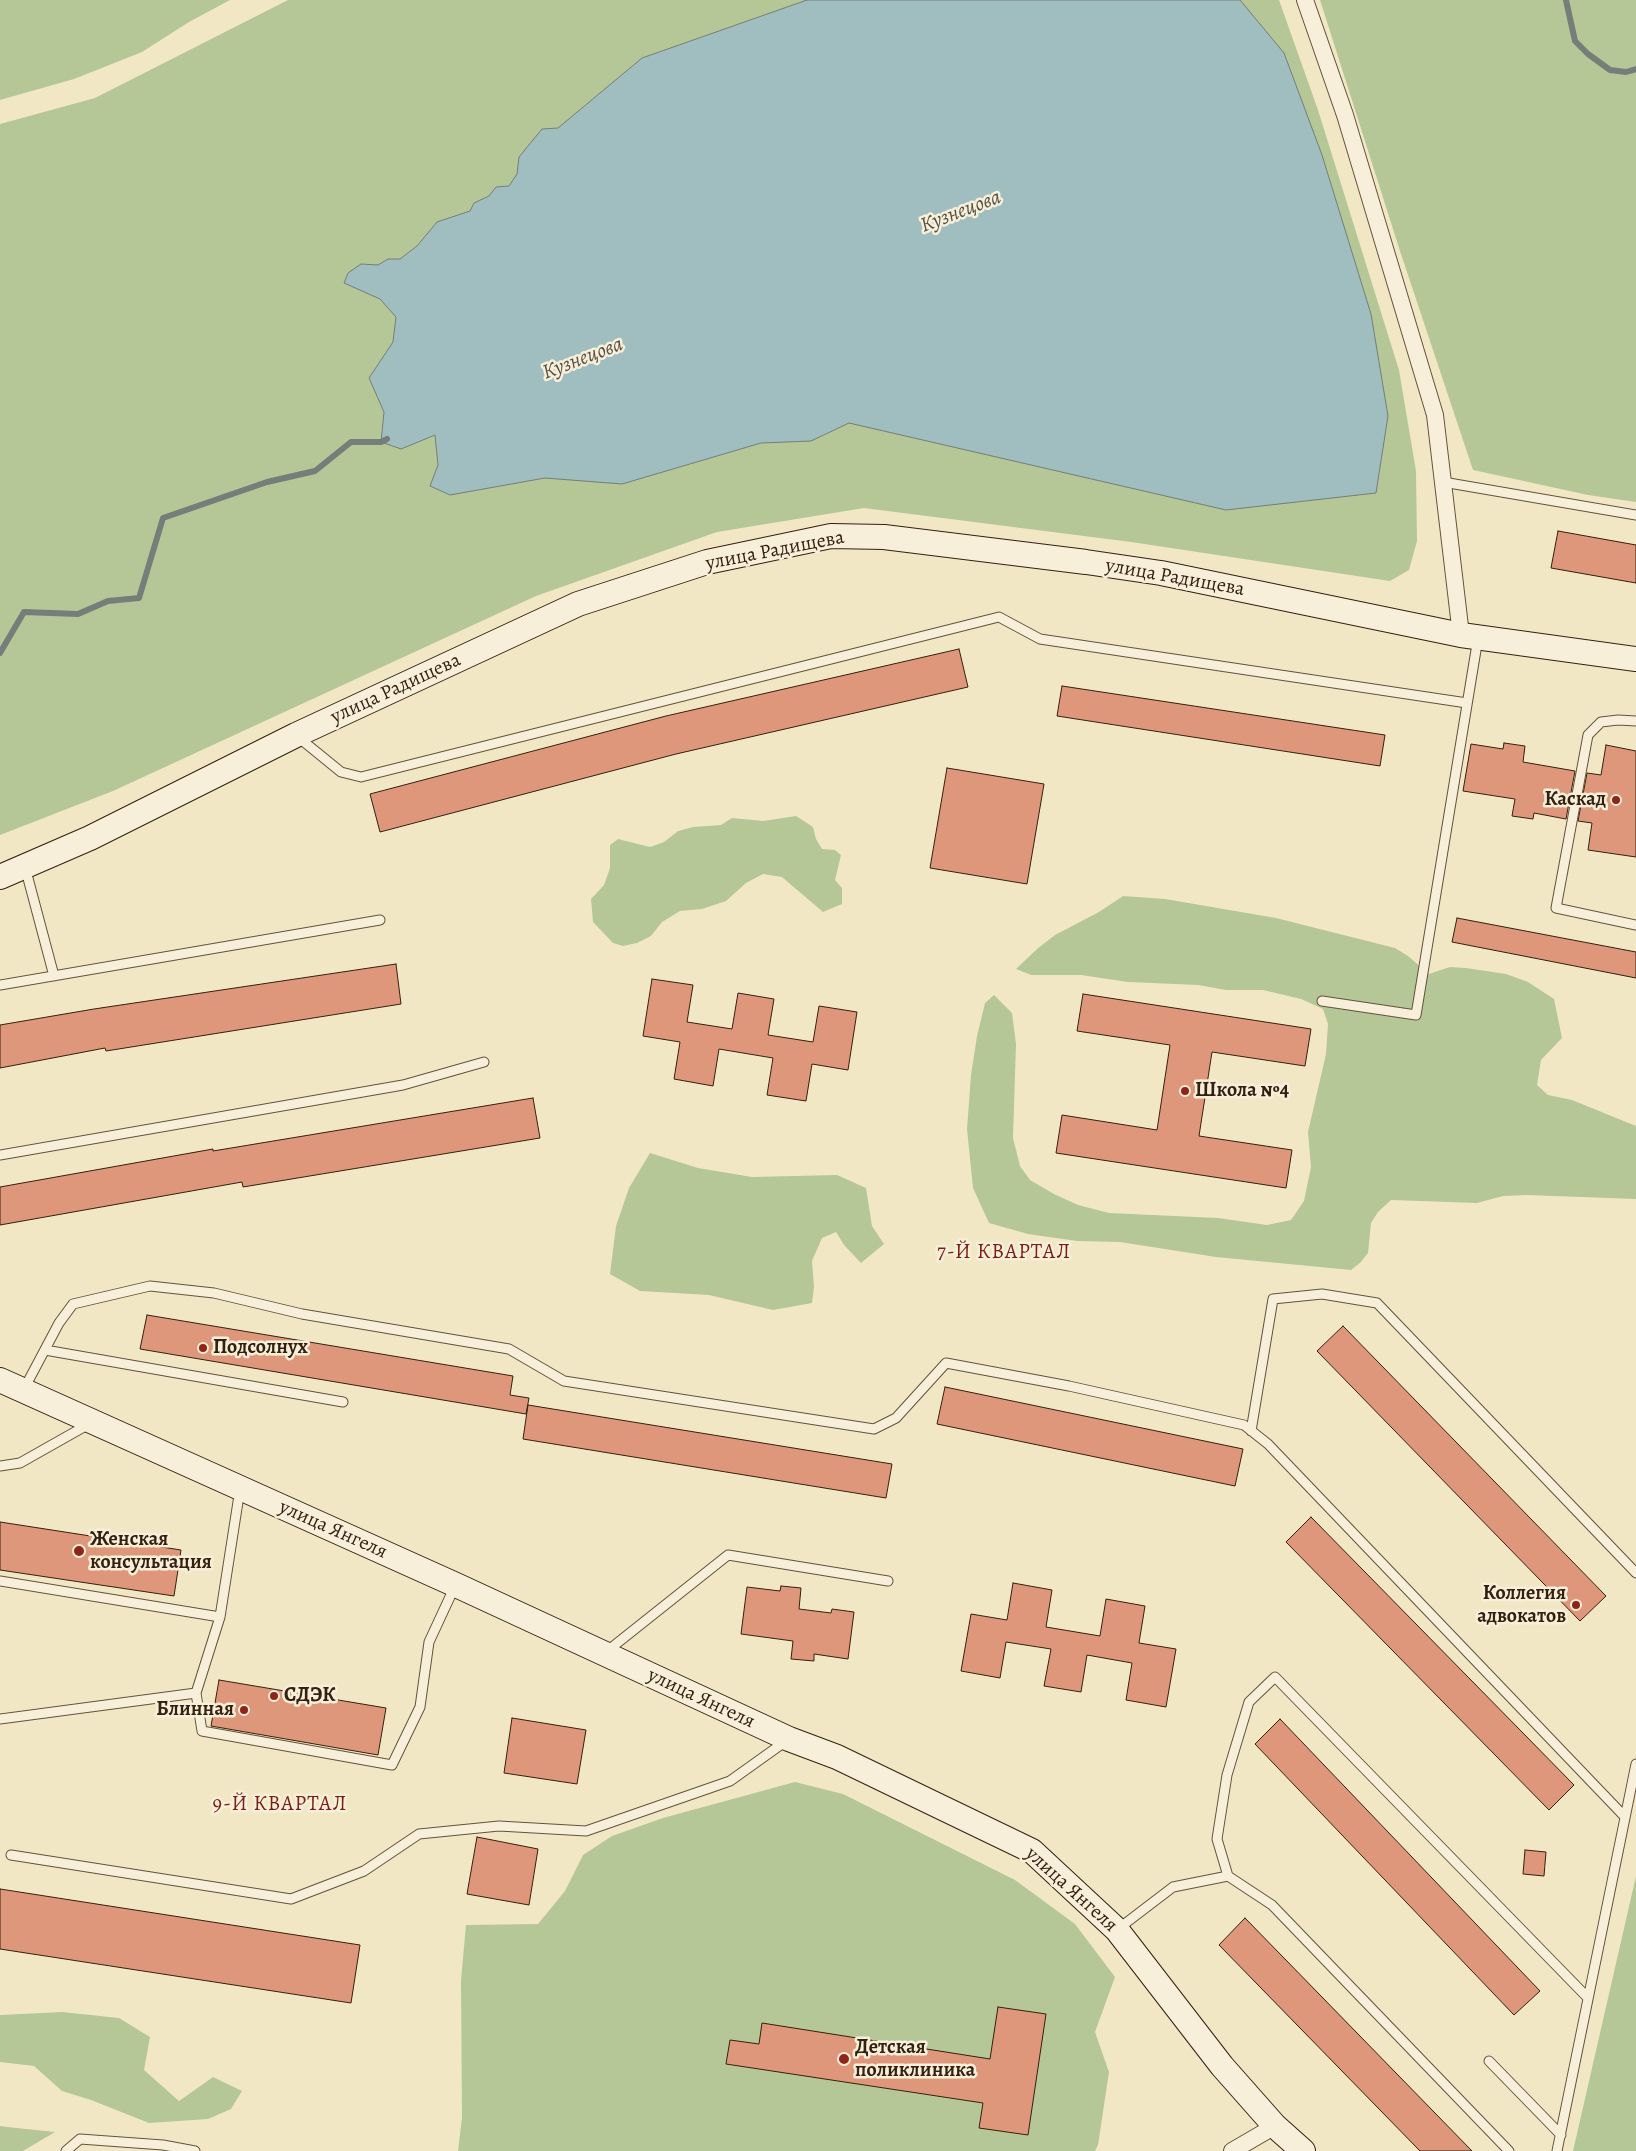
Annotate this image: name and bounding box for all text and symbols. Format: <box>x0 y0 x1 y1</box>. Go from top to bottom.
water label: Кузнецова <box>917 185 1005 239</box>
water label: Кузнецова <box>539 332 627 386</box>
street label: улица Радищева <box>704 526 846 576</box>
street label: улица Радищева <box>1104 554 1246 602</box>
street label: улица Радищева <box>327 648 465 730</box>
place label: Каскад <box>1544 788 1606 812</box>
marker: Каскад <box>1610 794 1622 806</box>
place label: Школа №4 <box>1195 1079 1289 1103</box>
marker: Школа №4 <box>1179 1085 1191 1097</box>
district label: 7-Й КВАРТАЛ <box>936 1240 1072 1266</box>
place label: Подсолнух <box>213 1336 308 1360</box>
marker: Подсолнух <box>197 1342 209 1354</box>
street label: улица Янгеля <box>275 1495 391 1565</box>
place label: Женская консультация <box>90 1528 212 1575</box>
marker: Женская консультация <box>72 1544 86 1558</box>
place label: Коллегия адвокатов <box>1477 1582 1566 1629</box>
marker: Коллегия адвокатов <box>1570 1599 1582 1611</box>
street label: улица Янгеля <box>643 1664 759 1734</box>
place label: СДЭК <box>284 1684 336 1708</box>
marker: СДЭК <box>268 1690 280 1702</box>
place label: Блинная <box>156 1698 234 1722</box>
marker: Блинная <box>238 1704 250 1716</box>
district label: 9-Й КВАРТАЛ <box>211 1792 349 1818</box>
street label: улица Янгеля <box>1020 1842 1122 1938</box>
place label: Детская поликлиника <box>855 2036 975 2083</box>
marker: Детская поликлиника <box>837 2052 851 2066</box>

